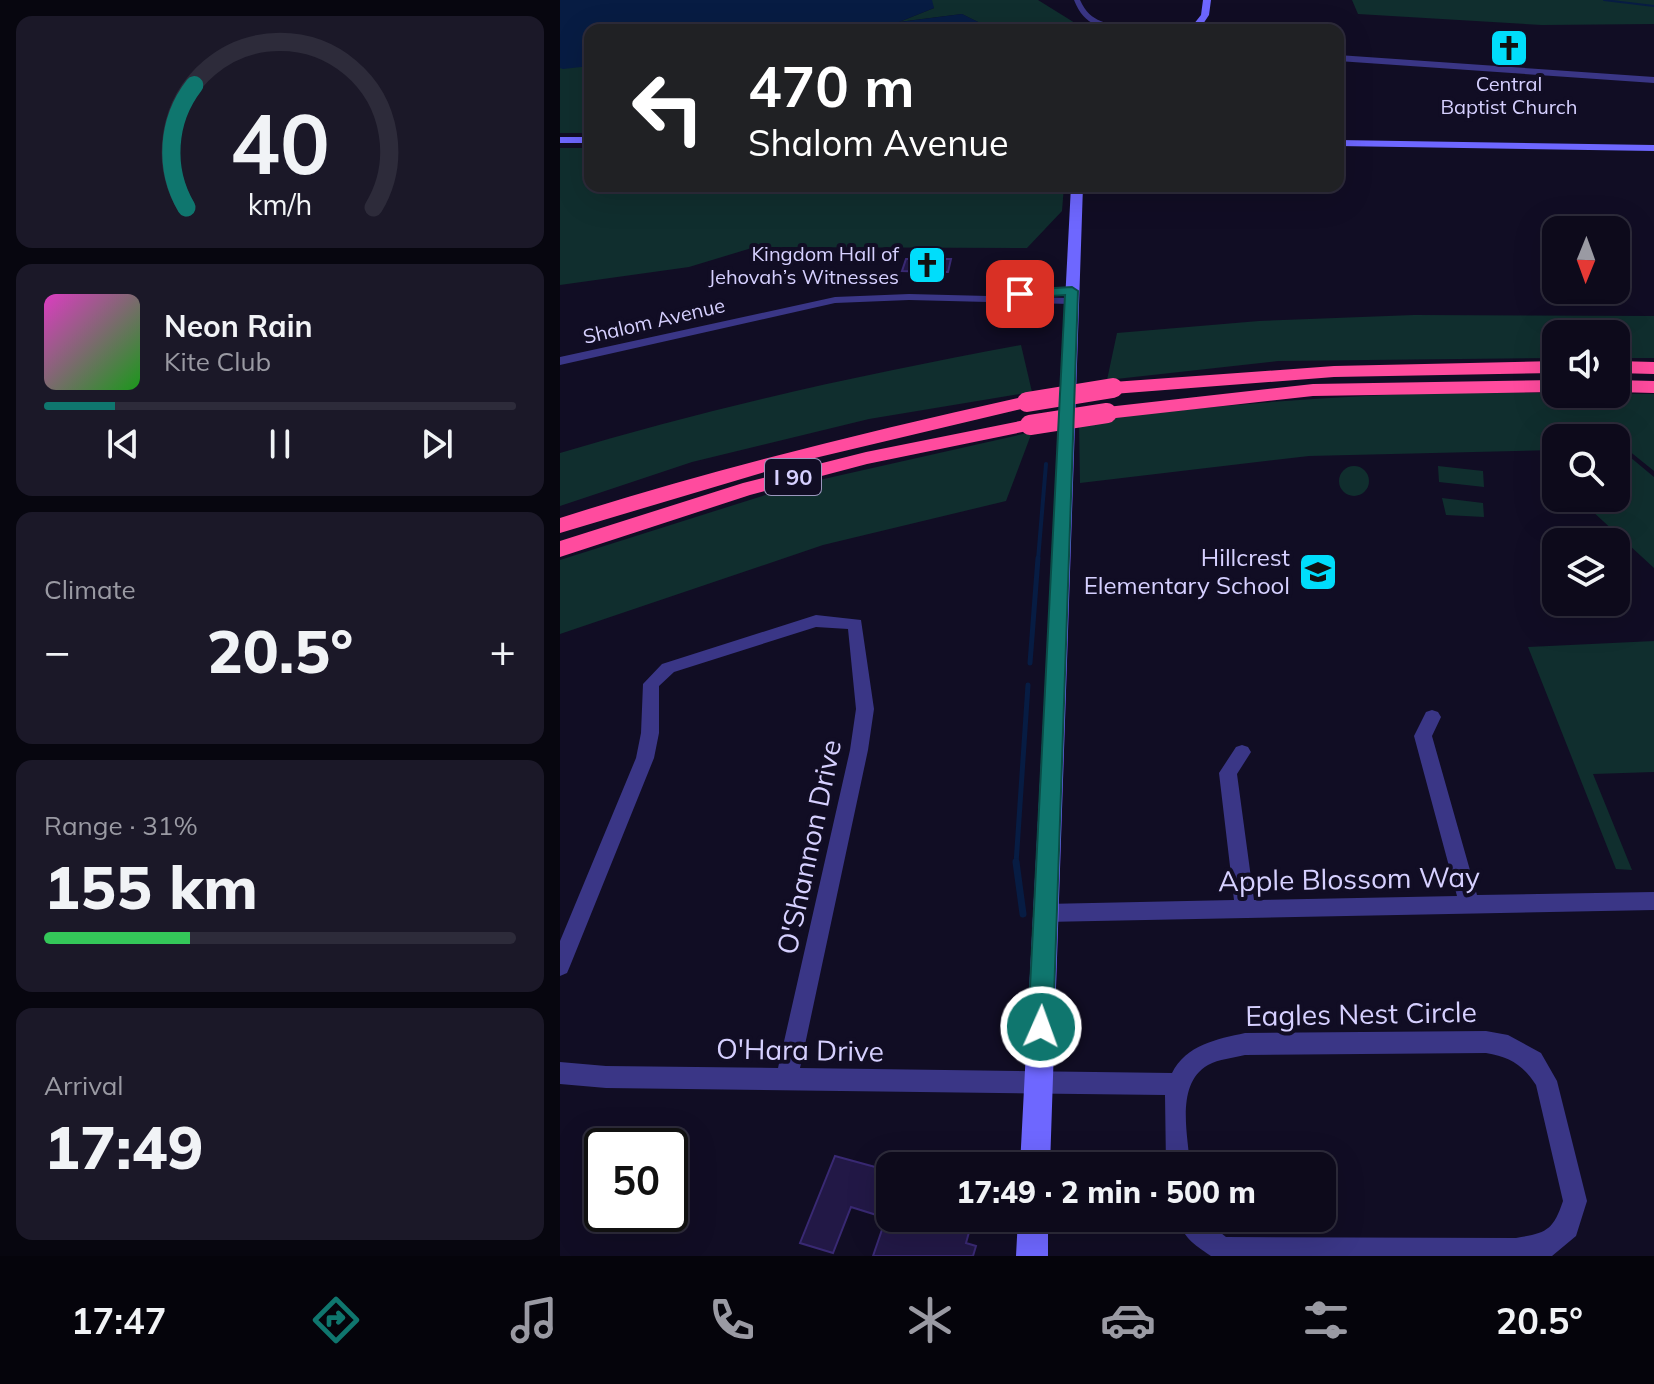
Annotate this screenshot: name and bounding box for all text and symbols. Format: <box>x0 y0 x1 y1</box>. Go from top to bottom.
church icon: Central Baptist Church <box>1488 27 1530 69</box>
text: 470 m <box>748 51 915 121</box>
icon: left <box>616 56 720 160</box>
place label: Central Baptist Church <box>1441 71 1578 119</box>
text: 40 <box>230 90 330 195</box>
text: Shalom Avenue <box>748 120 1009 165</box>
text: km/h <box>248 186 312 222</box>
north arrow <box>1542 216 1630 304</box>
map controls <box>1542 216 1630 616</box>
place label: Kingdom Hall of Jehovah’s Witnesses <box>708 241 899 289</box>
church icon: Kingdom Hall of Jehovah’s Witnesses <box>906 244 948 286</box>
pin <box>986 260 1054 328</box>
icon: arrive <box>998 272 1042 316</box>
street label: Shalom Avenue <box>581 292 727 349</box>
text: Neon Rain <box>164 307 313 345</box>
button: sound <box>1542 320 1630 408</box>
text: Kite Club <box>164 345 271 378</box>
icon: previous <box>101 422 145 466</box>
icon: pause <box>258 422 302 466</box>
icon: next <box>415 422 459 466</box>
button: search <box>1542 424 1630 512</box>
road number: I 90 <box>765 459 821 495</box>
button: layers <box>1542 528 1630 616</box>
place label: Hillcrest Elementary School <box>1084 542 1290 600</box>
school or university icon: Hillcrest Elementary School <box>1297 551 1339 593</box>
text: Climate <box>44 573 136 606</box>
text: 20.5° <box>207 613 353 688</box>
text: − <box>44 623 70 678</box>
text: + <box>490 623 516 678</box>
street label: O'Shannon Drive <box>769 736 848 957</box>
text: Range · 31% <box>44 809 198 842</box>
text: 155 km <box>44 849 258 924</box>
street label: Apple Blossom Way <box>1218 859 1480 898</box>
position arrow <box>999 985 1083 1069</box>
street label: Eagles Nest Circle <box>1245 994 1477 1033</box>
street label: O'Hara Drive <box>716 1031 884 1068</box>
text: Arrival <box>44 1069 124 1102</box>
text: 17:49 <box>44 1109 204 1184</box>
speed limit sign: 50 <box>584 1128 688 1232</box>
text: 17:49 · 2 min · 500 m <box>956 1173 1256 1211</box>
icon: directions <box>308 1292 364 1348</box>
icon: music <box>506 1292 562 1348</box>
icon: phone <box>704 1292 760 1348</box>
icon: climate <box>902 1292 958 1348</box>
icon: car <box>1100 1292 1156 1348</box>
icon: filters <box>1298 1292 1354 1348</box>
text: 17:47 <box>71 1298 166 1343</box>
text: 20.5° <box>1496 1298 1583 1343</box>

